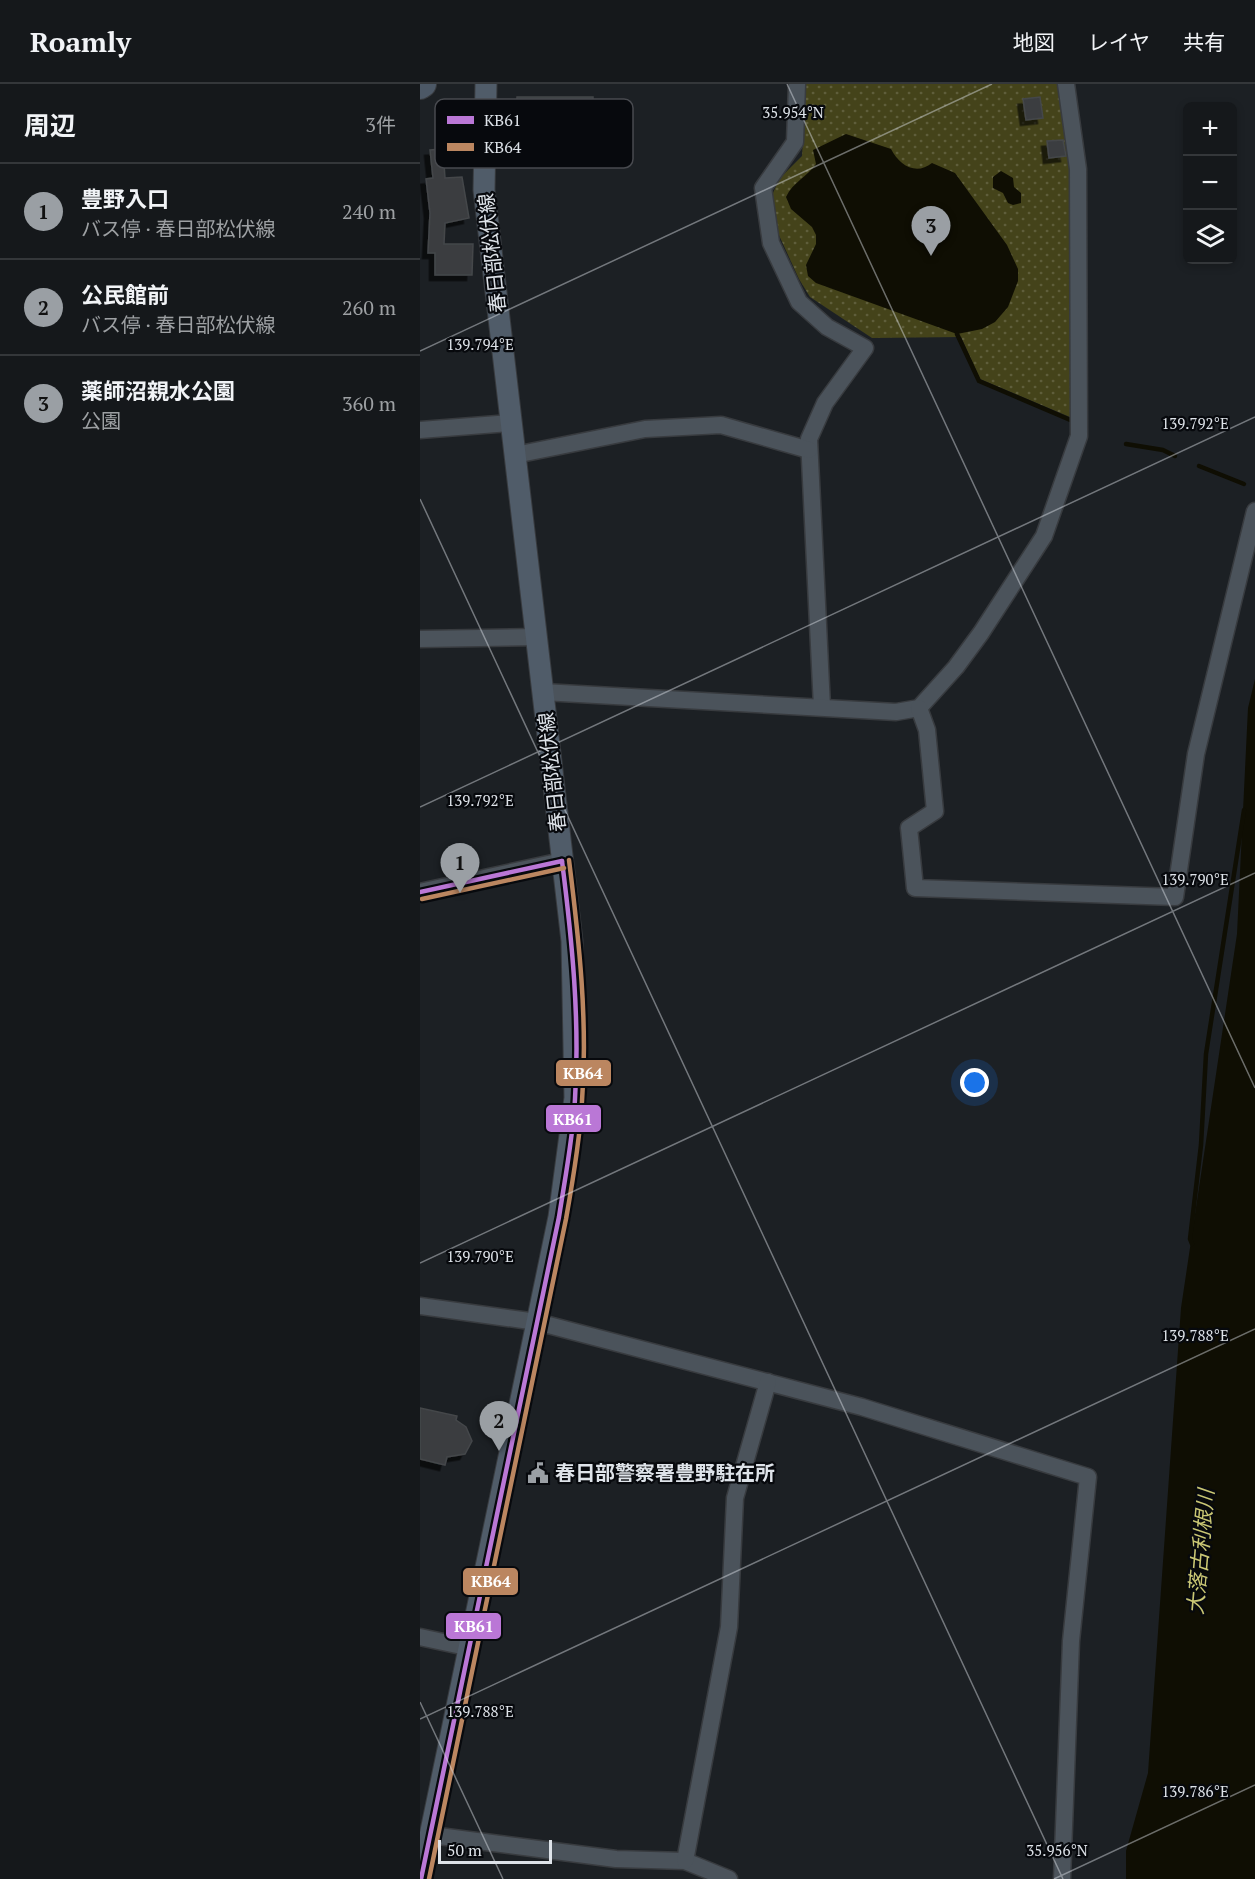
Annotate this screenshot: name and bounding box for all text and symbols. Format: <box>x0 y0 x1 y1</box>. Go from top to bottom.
text: Roamly <box>30 23 131 60</box>
text: 地図 <box>1013 28 1055 56</box>
text: レイヤ <box>1088 28 1150 56</box>
text: 共有 <box>1183 28 1225 56</box>
legend <box>435 99 633 168</box>
text: 35.954°N <box>762 102 824 122</box>
map controls <box>1183 102 1237 264</box>
button: + <box>1183 102 1237 156</box>
text: 周辺 <box>24 108 76 142</box>
text: KB61 <box>484 109 521 131</box>
text: 3件 <box>365 111 396 138</box>
text: KB64 <box>484 136 522 158</box>
button: − <box>1183 156 1237 210</box>
text: 豊野入口 <box>81 184 169 213</box>
street label: 春日部松伏線 <box>472 192 511 314</box>
text: 1 <box>38 198 49 225</box>
text: 240 m <box>342 198 396 225</box>
pin: 3 <box>912 206 950 256</box>
button: layers <box>1183 210 1237 264</box>
text: バス停 · 春日部松伏線 <box>81 215 276 242</box>
text: 公民館前 <box>81 280 169 309</box>
text: 2 <box>38 294 49 321</box>
text: 260 m <box>342 294 396 321</box>
text: バス停 · 春日部松伏線 <box>81 311 276 338</box>
text: 139.794°E <box>446 334 514 354</box>
text: 薬師沼親水公園 <box>81 376 235 405</box>
text: 3 <box>38 390 49 417</box>
text: 360 m <box>342 390 396 417</box>
text: 公園 <box>81 407 121 434</box>
text: 139.792°E <box>1161 413 1229 433</box>
street label: 春日部松伏線 <box>532 711 571 833</box>
text: 139.792°E <box>446 790 514 810</box>
pin: 1 <box>440 844 480 893</box>
text: 139.790°E <box>1161 869 1229 889</box>
line badge: KB64 <box>555 1059 612 1087</box>
text: KB64 <box>563 1062 603 1084</box>
your location <box>960 1068 989 1097</box>
line badge: KB61 <box>545 1104 602 1133</box>
text: KB61 <box>553 1108 593 1130</box>
text: 139.790°E <box>446 1246 514 1266</box>
text: 139.788°E <box>1161 1325 1229 1345</box>
pin: 2 <box>480 1402 518 1451</box>
place label: 春日部警察署豊野駐在所 <box>555 1459 775 1486</box>
public building icon: 春日部警察署豊野駐在所 <box>526 1461 550 1485</box>
water label: 大落古利根川 <box>1181 1486 1220 1616</box>
line badge: KB64 <box>462 1567 519 1596</box>
text: KB64 <box>471 1570 511 1592</box>
line badge: KB61 <box>445 1612 502 1640</box>
text: KB61 <box>454 1615 494 1637</box>
text: 139.788°E <box>446 1701 514 1721</box>
text: 139.786°E <box>1161 1781 1229 1801</box>
scale bar <box>438 1837 552 1864</box>
text: 50 m <box>447 1839 482 1861</box>
text: 35.956°N <box>1026 1840 1088 1860</box>

